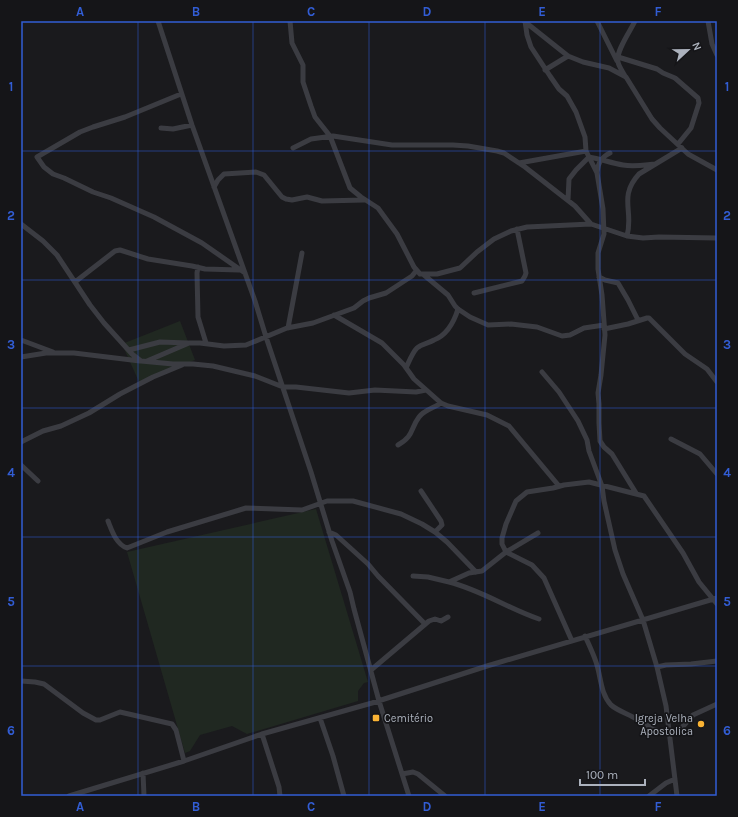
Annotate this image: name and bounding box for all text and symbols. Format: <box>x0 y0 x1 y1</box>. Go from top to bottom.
text: A <box>76 4 84 19</box>
text: B <box>192 4 200 19</box>
text: C <box>307 4 315 19</box>
text: D <box>423 4 432 19</box>
text: E <box>538 4 546 19</box>
text: F <box>654 4 662 19</box>
north arrow <box>668 30 708 70</box>
text: N <box>689 40 704 53</box>
text: 1 <box>9 79 13 94</box>
text: 1 <box>725 79 729 94</box>
text: 2 <box>7 208 15 223</box>
text: 2 <box>723 208 731 223</box>
text: 3 <box>7 337 15 352</box>
text: 3 <box>723 337 731 352</box>
text: 4 <box>7 465 15 480</box>
text: 4 <box>723 465 731 480</box>
text: 5 <box>7 594 15 609</box>
text: 5 <box>723 594 731 609</box>
place label: Cemitério <box>384 712 433 725</box>
place label: Igreja Velha Apostolica <box>635 712 693 738</box>
marker: Cemitério <box>371 713 381 723</box>
marker: Igreja Velha Apostolica <box>696 719 706 729</box>
text: 6 <box>7 723 15 738</box>
text: 6 <box>723 723 731 738</box>
scale bar <box>580 761 645 787</box>
text: 100 m <box>586 768 618 782</box>
text: A <box>76 799 84 814</box>
text: B <box>192 799 200 814</box>
text: C <box>307 799 315 814</box>
text: D <box>423 799 432 814</box>
text: E <box>538 799 546 814</box>
text: F <box>654 799 662 814</box>

